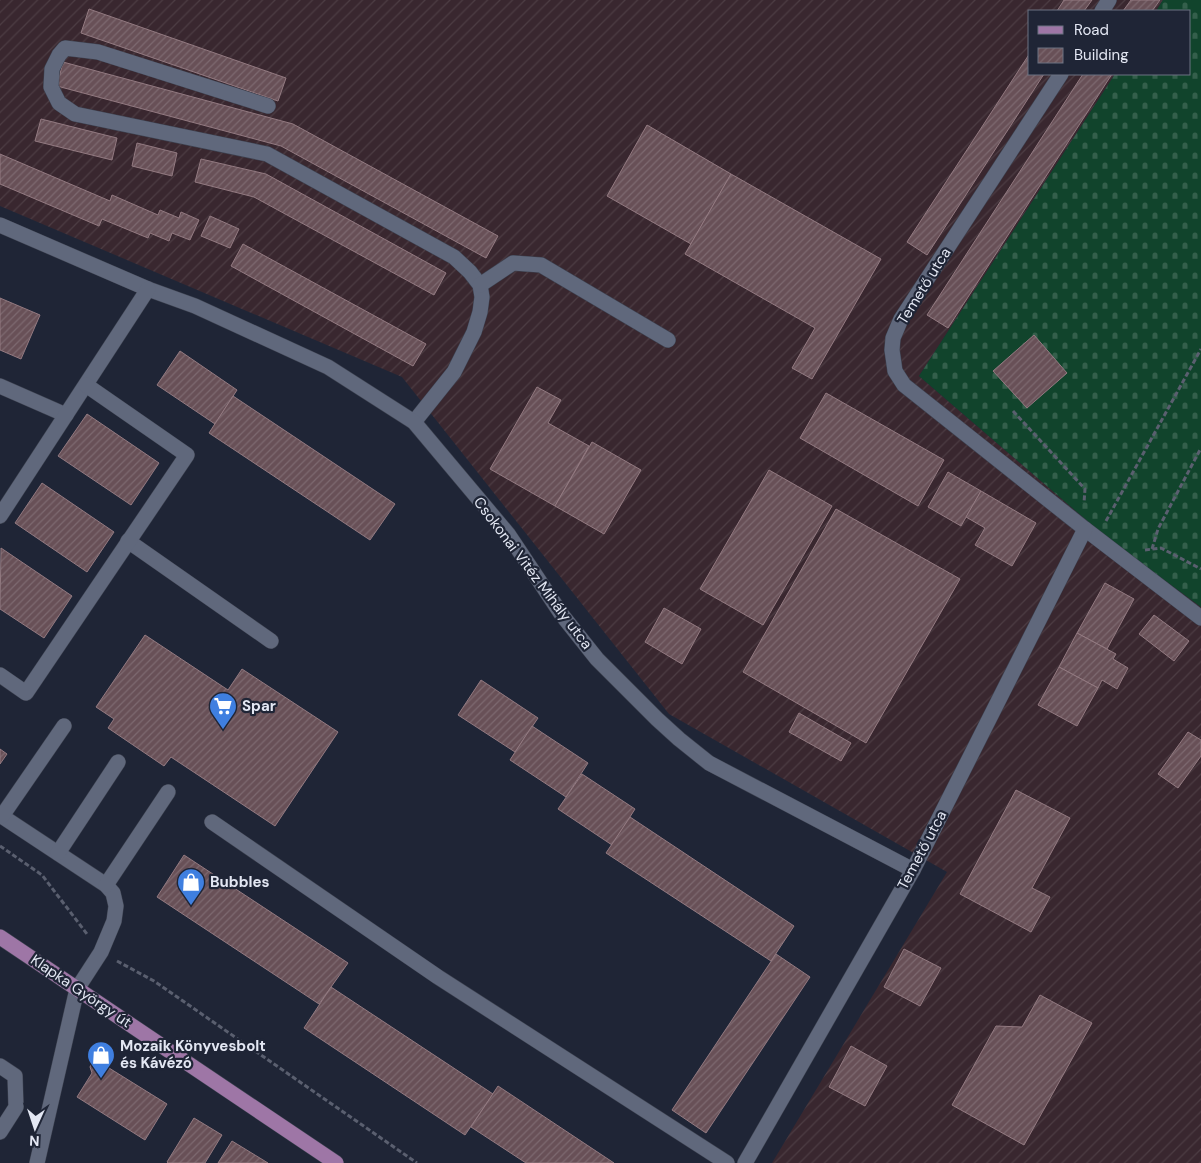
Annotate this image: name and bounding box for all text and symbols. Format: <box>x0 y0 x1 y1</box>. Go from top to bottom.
legend <box>1028 10 1191 75</box>
text: Road <box>1074 20 1109 40</box>
text: Building <box>1074 45 1129 65</box>
street label: Temető utca <box>893 244 955 328</box>
street label: Csokonai Vitéz Mihály utca <box>469 493 597 653</box>
supermarket icon: Spar <box>208 691 238 730</box>
place label: Spar <box>242 696 276 716</box>
street label: Temető utca <box>893 807 951 893</box>
shop icon: Bubbles <box>176 867 206 906</box>
place label: Bubbles <box>210 872 269 892</box>
street label: Klapka György út <box>27 950 135 1032</box>
place label: Mozaik Könyvesbolt és Kávézó <box>120 1036 266 1073</box>
shop icon: Mozaik Könyvesbolt és Kávézó <box>86 1040 116 1079</box>
north arrow <box>10 1103 60 1153</box>
text: N <box>29 1132 40 1150</box>

